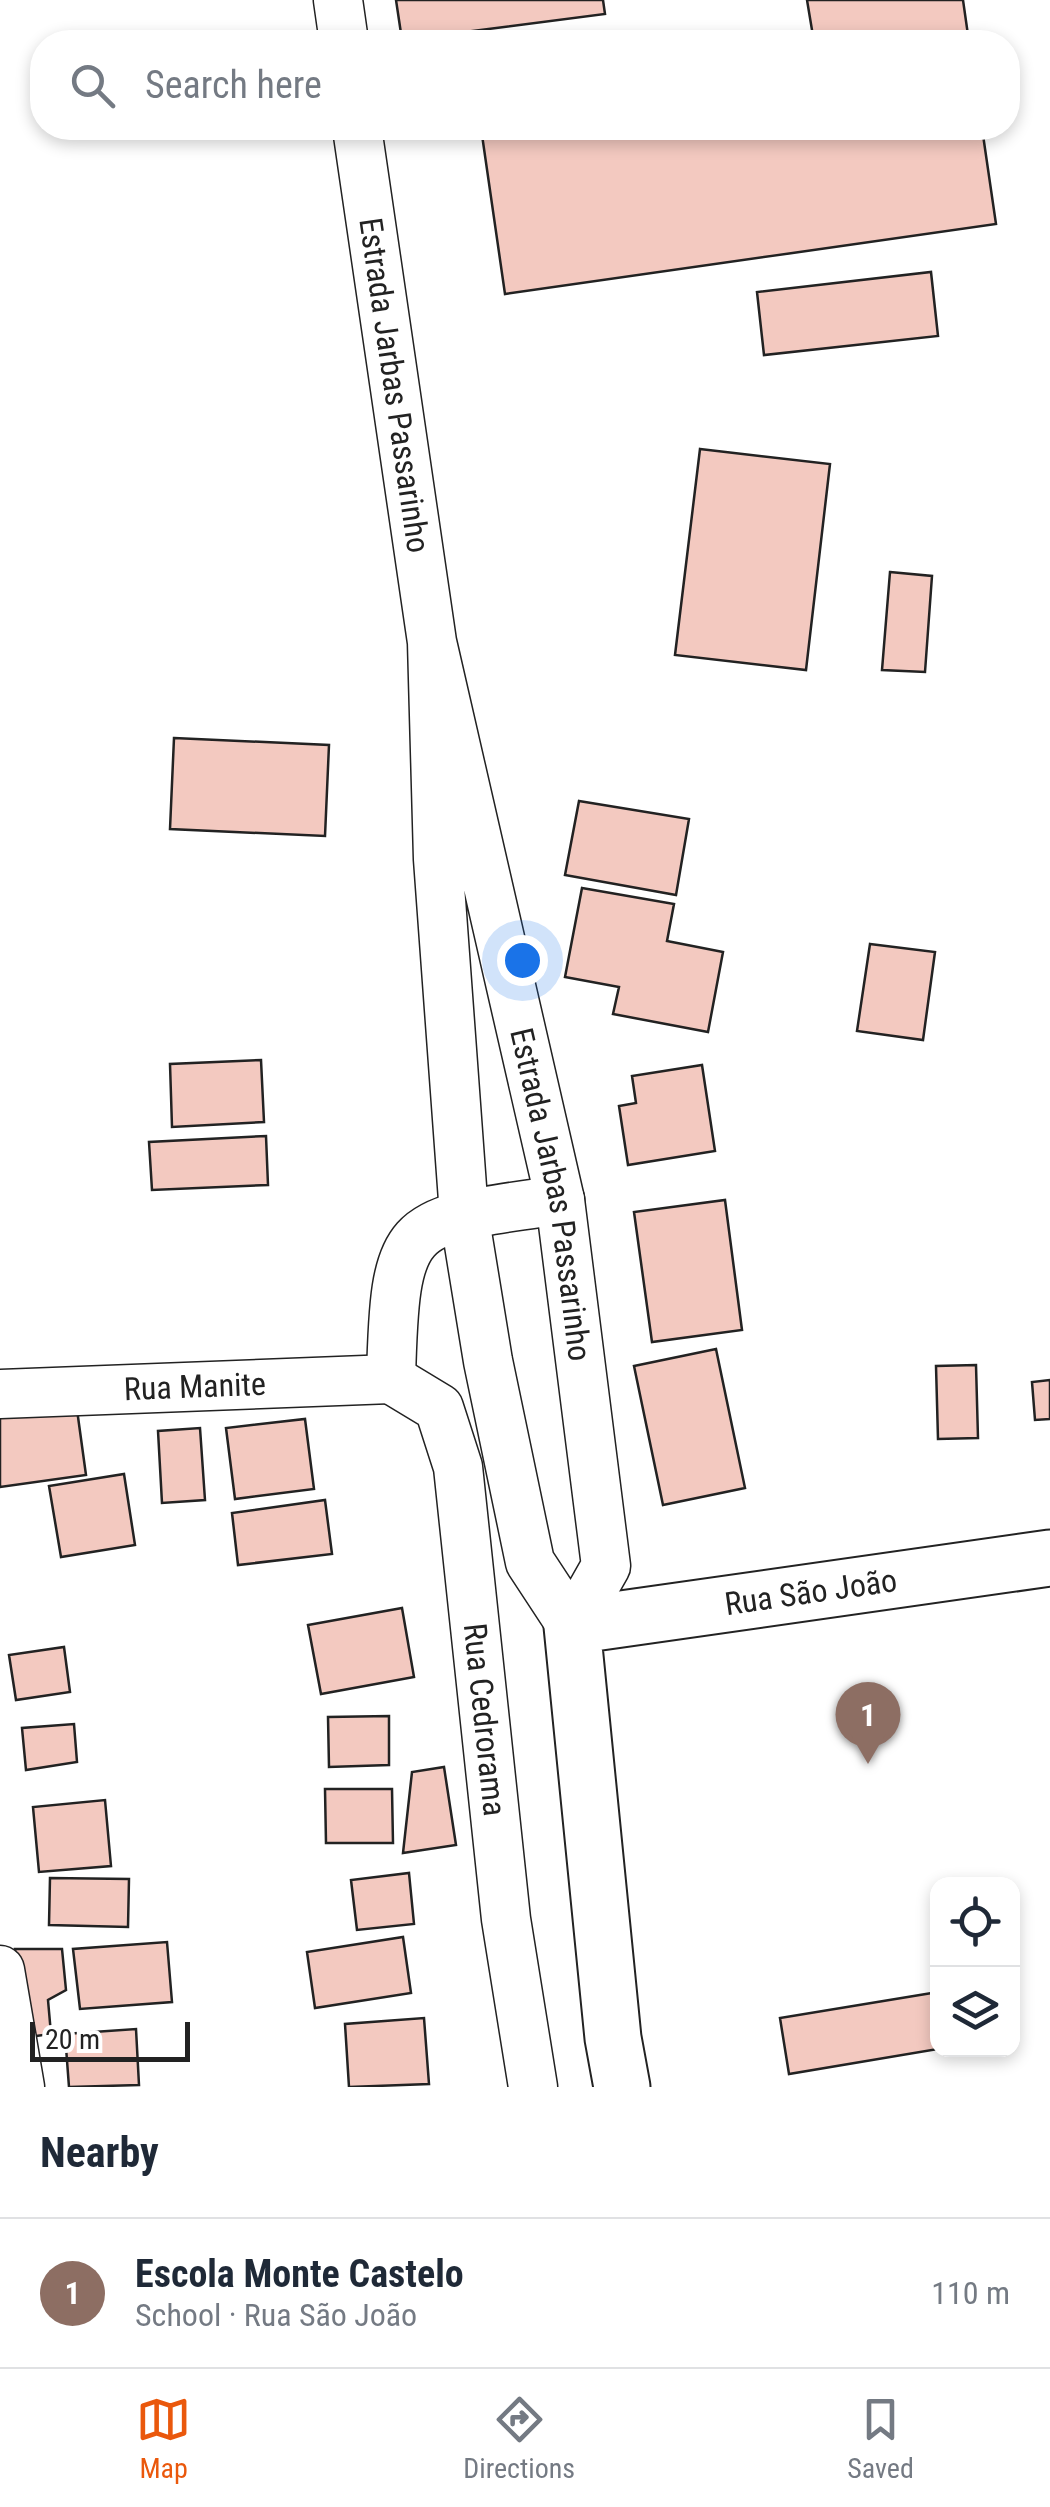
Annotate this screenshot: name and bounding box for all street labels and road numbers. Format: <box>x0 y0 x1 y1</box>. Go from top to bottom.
street label: Estrada Jarbas Passarinho <box>351 215 438 555</box>
street label: Estrada Jarbas Passarinho <box>502 1024 599 1363</box>
street label: Rua Manite <box>123 1365 267 1408</box>
street label: Rua São João <box>722 1561 899 1623</box>
street label: Rua Cedrorama <box>456 1621 514 1818</box>

